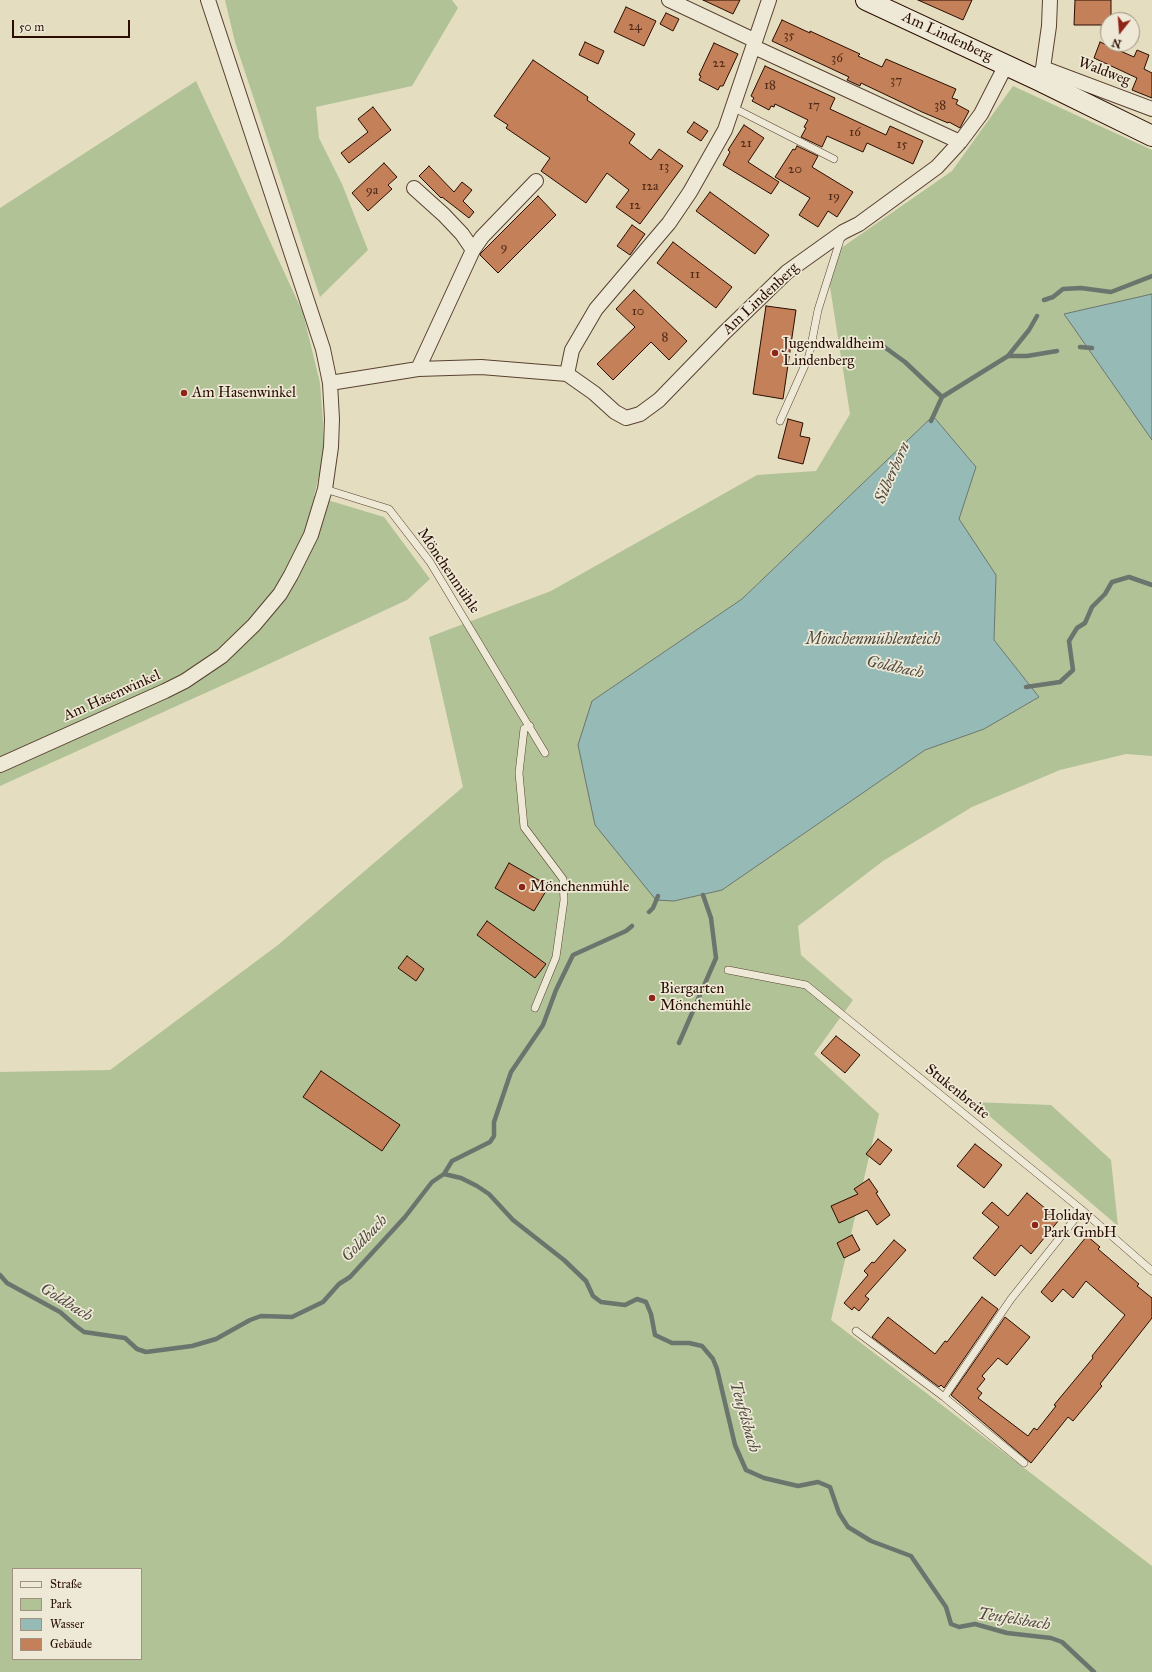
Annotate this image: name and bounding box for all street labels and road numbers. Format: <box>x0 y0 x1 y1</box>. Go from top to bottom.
street label: Am Lindenberg <box>899 8 995 66</box>
street label: Waldweg <box>1075 54 1133 90</box>
street label: Am Lindenberg <box>719 259 803 339</box>
street label: Mönchenmühle <box>413 525 483 617</box>
street label: Am Hasenwinkel <box>61 667 163 725</box>
street label: Stukenbreite <box>921 1061 993 1123</box>

